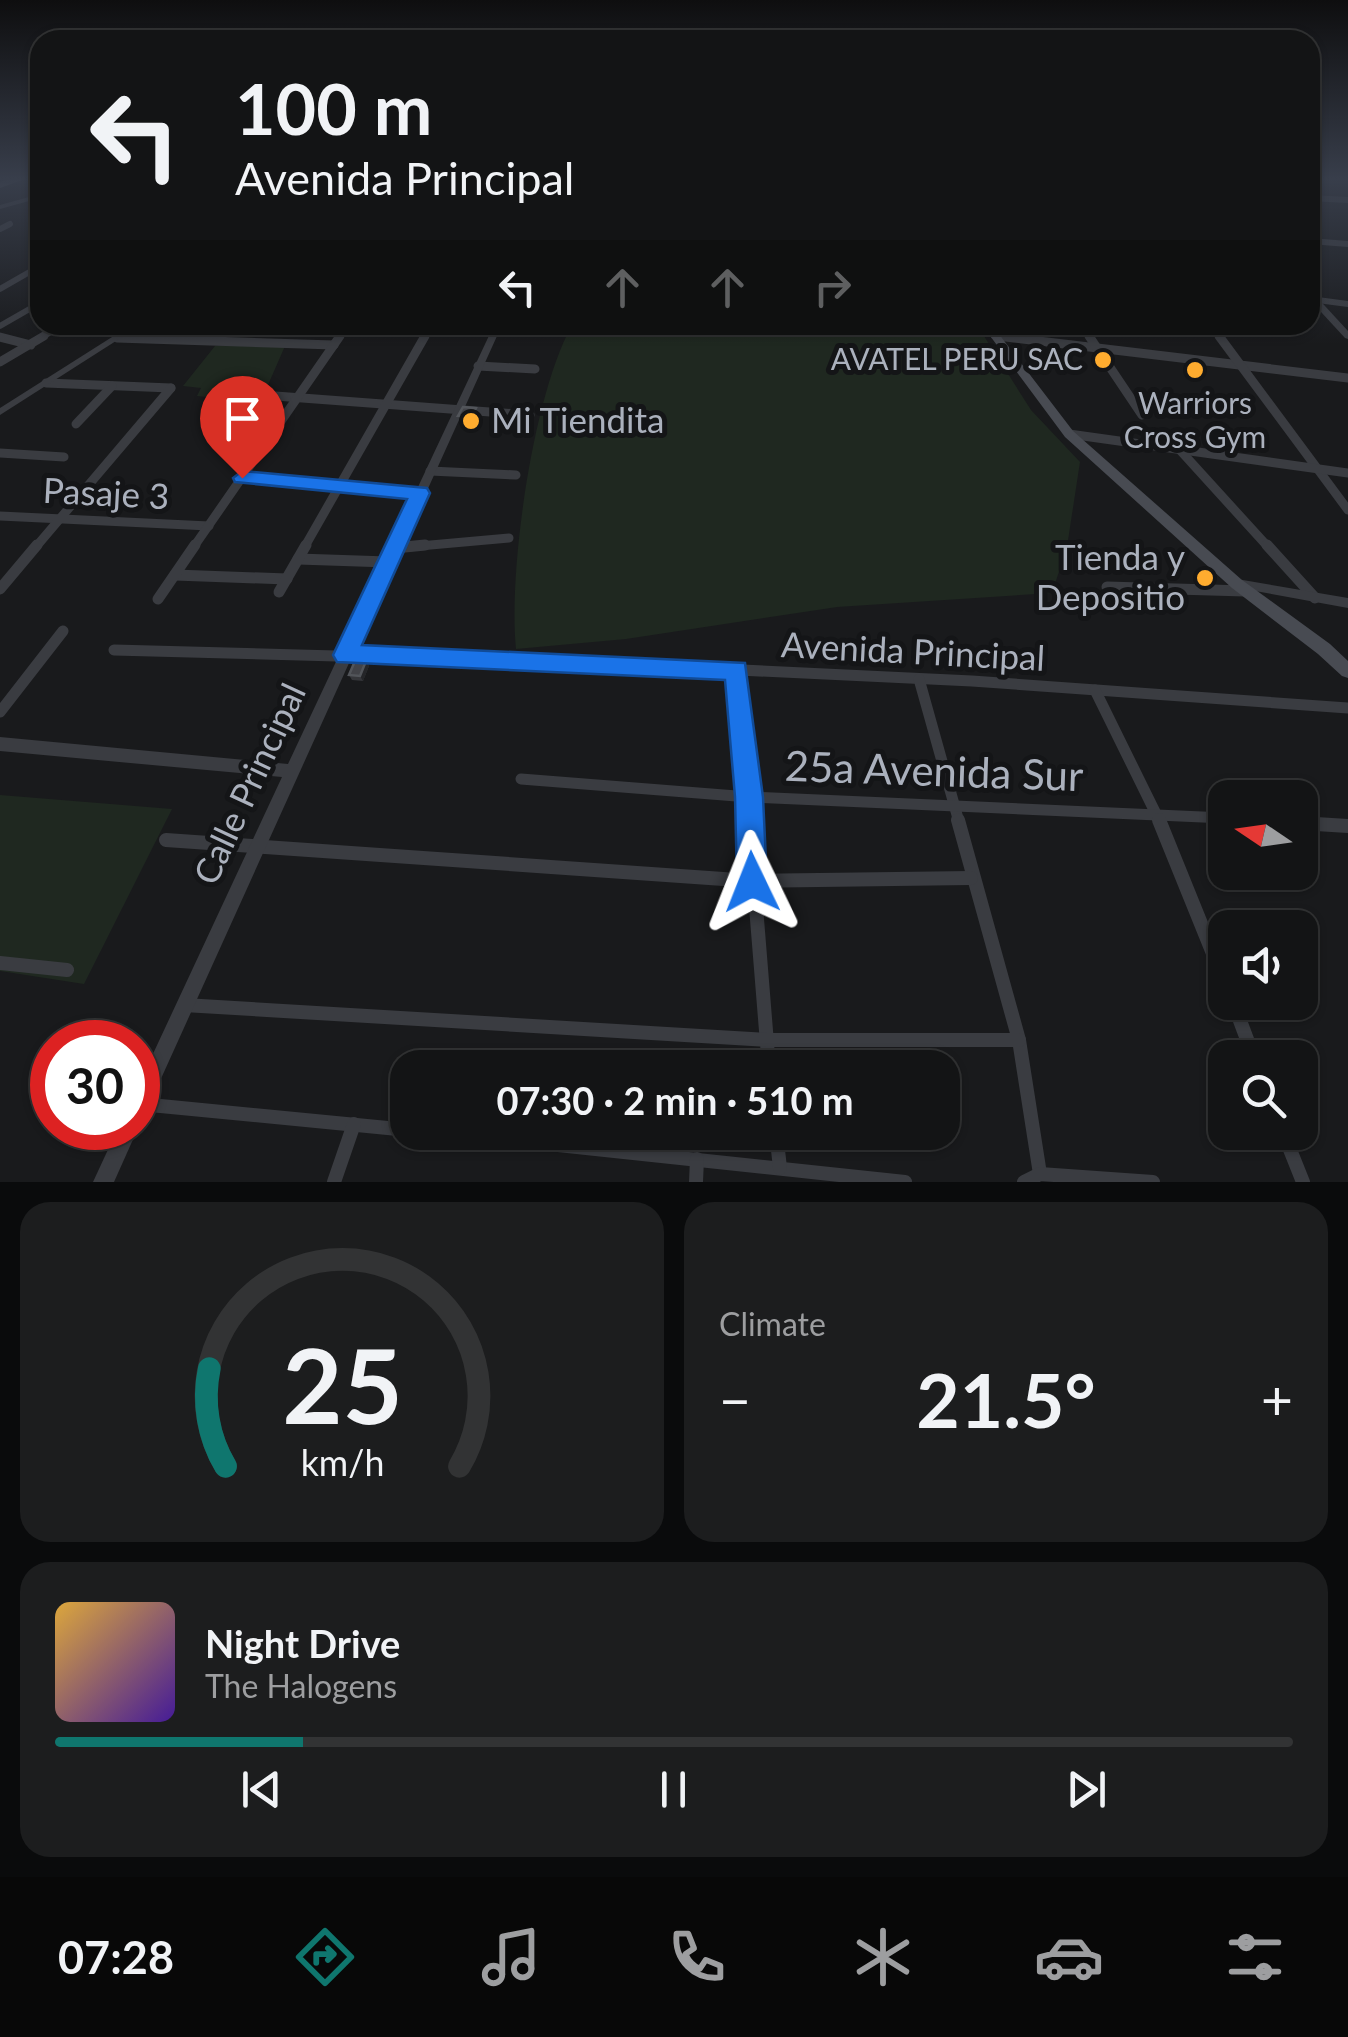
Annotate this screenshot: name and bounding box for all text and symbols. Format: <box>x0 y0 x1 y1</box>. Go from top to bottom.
text: 100 m <box>235 66 432 150</box>
icon: left <box>70 70 200 200</box>
text: Avenida Principal <box>235 151 574 205</box>
icon: left <box>490 260 545 315</box>
icon: ahead <box>595 260 650 315</box>
icon: ahead <box>700 260 755 315</box>
icon: right <box>805 260 860 315</box>
place label: AVATEL PERU SAC <box>831 340 1083 376</box>
marker: AVATEL PERU SAC <box>1092 349 1114 371</box>
marker: Warriors Cross Gym <box>1184 359 1206 381</box>
pin <box>200 376 285 479</box>
place label: Warriors Cross Gym <box>1124 384 1266 454</box>
icon: arrive <box>215 391 270 446</box>
place label: Mi Tiendita <box>491 398 664 440</box>
marker: Mi Tiendita <box>460 410 482 432</box>
street label: Pasaje 3 <box>42 468 170 516</box>
place label: Tienda y Depositio <box>1036 535 1185 617</box>
marker: Tienda y Depositio <box>1194 567 1216 589</box>
street label: Avenida Principal <box>780 622 1046 678</box>
street label: Calle Principal <box>183 676 313 890</box>
street label: 25a Avenida Sur <box>784 740 1084 800</box>
north arrow <box>1208 780 1318 890</box>
map controls <box>1208 780 1318 1150</box>
position arrow <box>700 830 804 934</box>
button: sound <box>1208 910 1318 1020</box>
speed limit sign: 30 <box>30 1020 160 1150</box>
button: search <box>1208 1040 1318 1150</box>
text: 07:30 · 2 min · 510 m <box>496 1077 854 1123</box>
text: Climate <box>719 1304 826 1343</box>
text: 25 <box>282 1321 402 1446</box>
text: 21.5° <box>916 1354 1096 1444</box>
text: − <box>719 1366 751 1432</box>
text: + <box>1261 1366 1293 1432</box>
text: km/h <box>300 1441 384 1484</box>
text: Night Drive <box>205 1620 400 1666</box>
text: The Halogens <box>205 1666 397 1705</box>
icon: previous <box>234 1762 289 1817</box>
icon: pause <box>646 1762 701 1817</box>
icon: next <box>1059 1762 1114 1817</box>
icon: directions <box>290 1922 360 1992</box>
icon: music <box>476 1922 546 1992</box>
icon: phone <box>662 1922 732 1992</box>
icon: climate <box>848 1922 918 1992</box>
icon: car <box>1034 1922 1104 1992</box>
icon: filters <box>1220 1922 1290 1992</box>
text: 07:28 <box>58 1930 174 1984</box>

